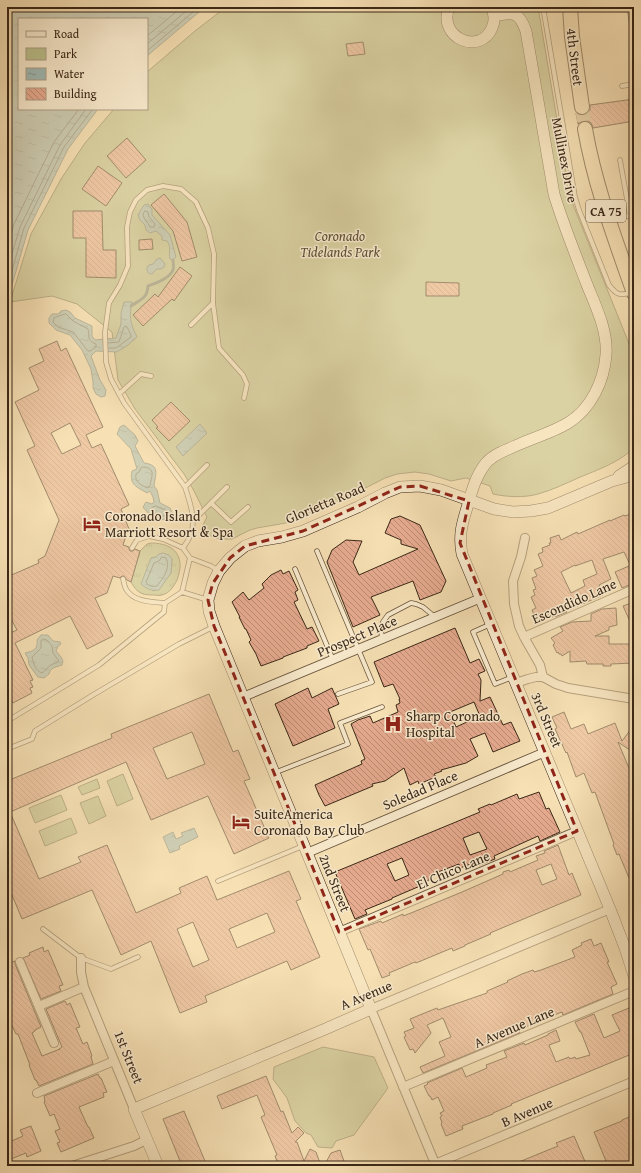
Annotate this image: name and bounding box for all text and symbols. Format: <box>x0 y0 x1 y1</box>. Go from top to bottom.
legend <box>18 18 148 110</box>
text: Road <box>54 25 80 42</box>
street label: 4th Street <box>562 27 588 87</box>
text: Park <box>54 45 78 62</box>
text: Water <box>54 65 84 82</box>
text: Building <box>54 85 97 102</box>
street label: Mullinex Drive <box>547 116 583 205</box>
road number: CA 75 <box>586 200 626 222</box>
park label: Coronado Tidelands Park <box>300 226 380 262</box>
street label: Glorietta Road <box>282 477 368 529</box>
place label: Coronado Island Marriott Resort & Spa <box>105 506 234 542</box>
hotel icon: Coronado Island Marriott Resort & Spa <box>82 514 102 534</box>
street label: Escondido Lane <box>528 573 620 629</box>
street label: Prospect Place <box>314 610 400 662</box>
street label: 3rd Street <box>526 689 568 751</box>
place label: Sharp Coronado Hospital <box>406 706 500 742</box>
hospital icon: Sharp Coronado Hospital <box>383 714 403 734</box>
street label: Soledad Place <box>379 765 461 815</box>
place label: SuiteAmerica Coronado Bay Club <box>254 804 365 840</box>
hotel icon: SuiteAmerica Coronado Bay Club <box>231 812 251 832</box>
street label: El Chico Lane <box>413 845 493 894</box>
street label: 2nd Street <box>314 851 356 915</box>
street label: A Avenue <box>337 975 395 1015</box>
street label: A Avenue Lane <box>471 1001 558 1053</box>
street label: 1st Street <box>109 1027 149 1087</box>
street label: B Avenue <box>498 1092 556 1132</box>

